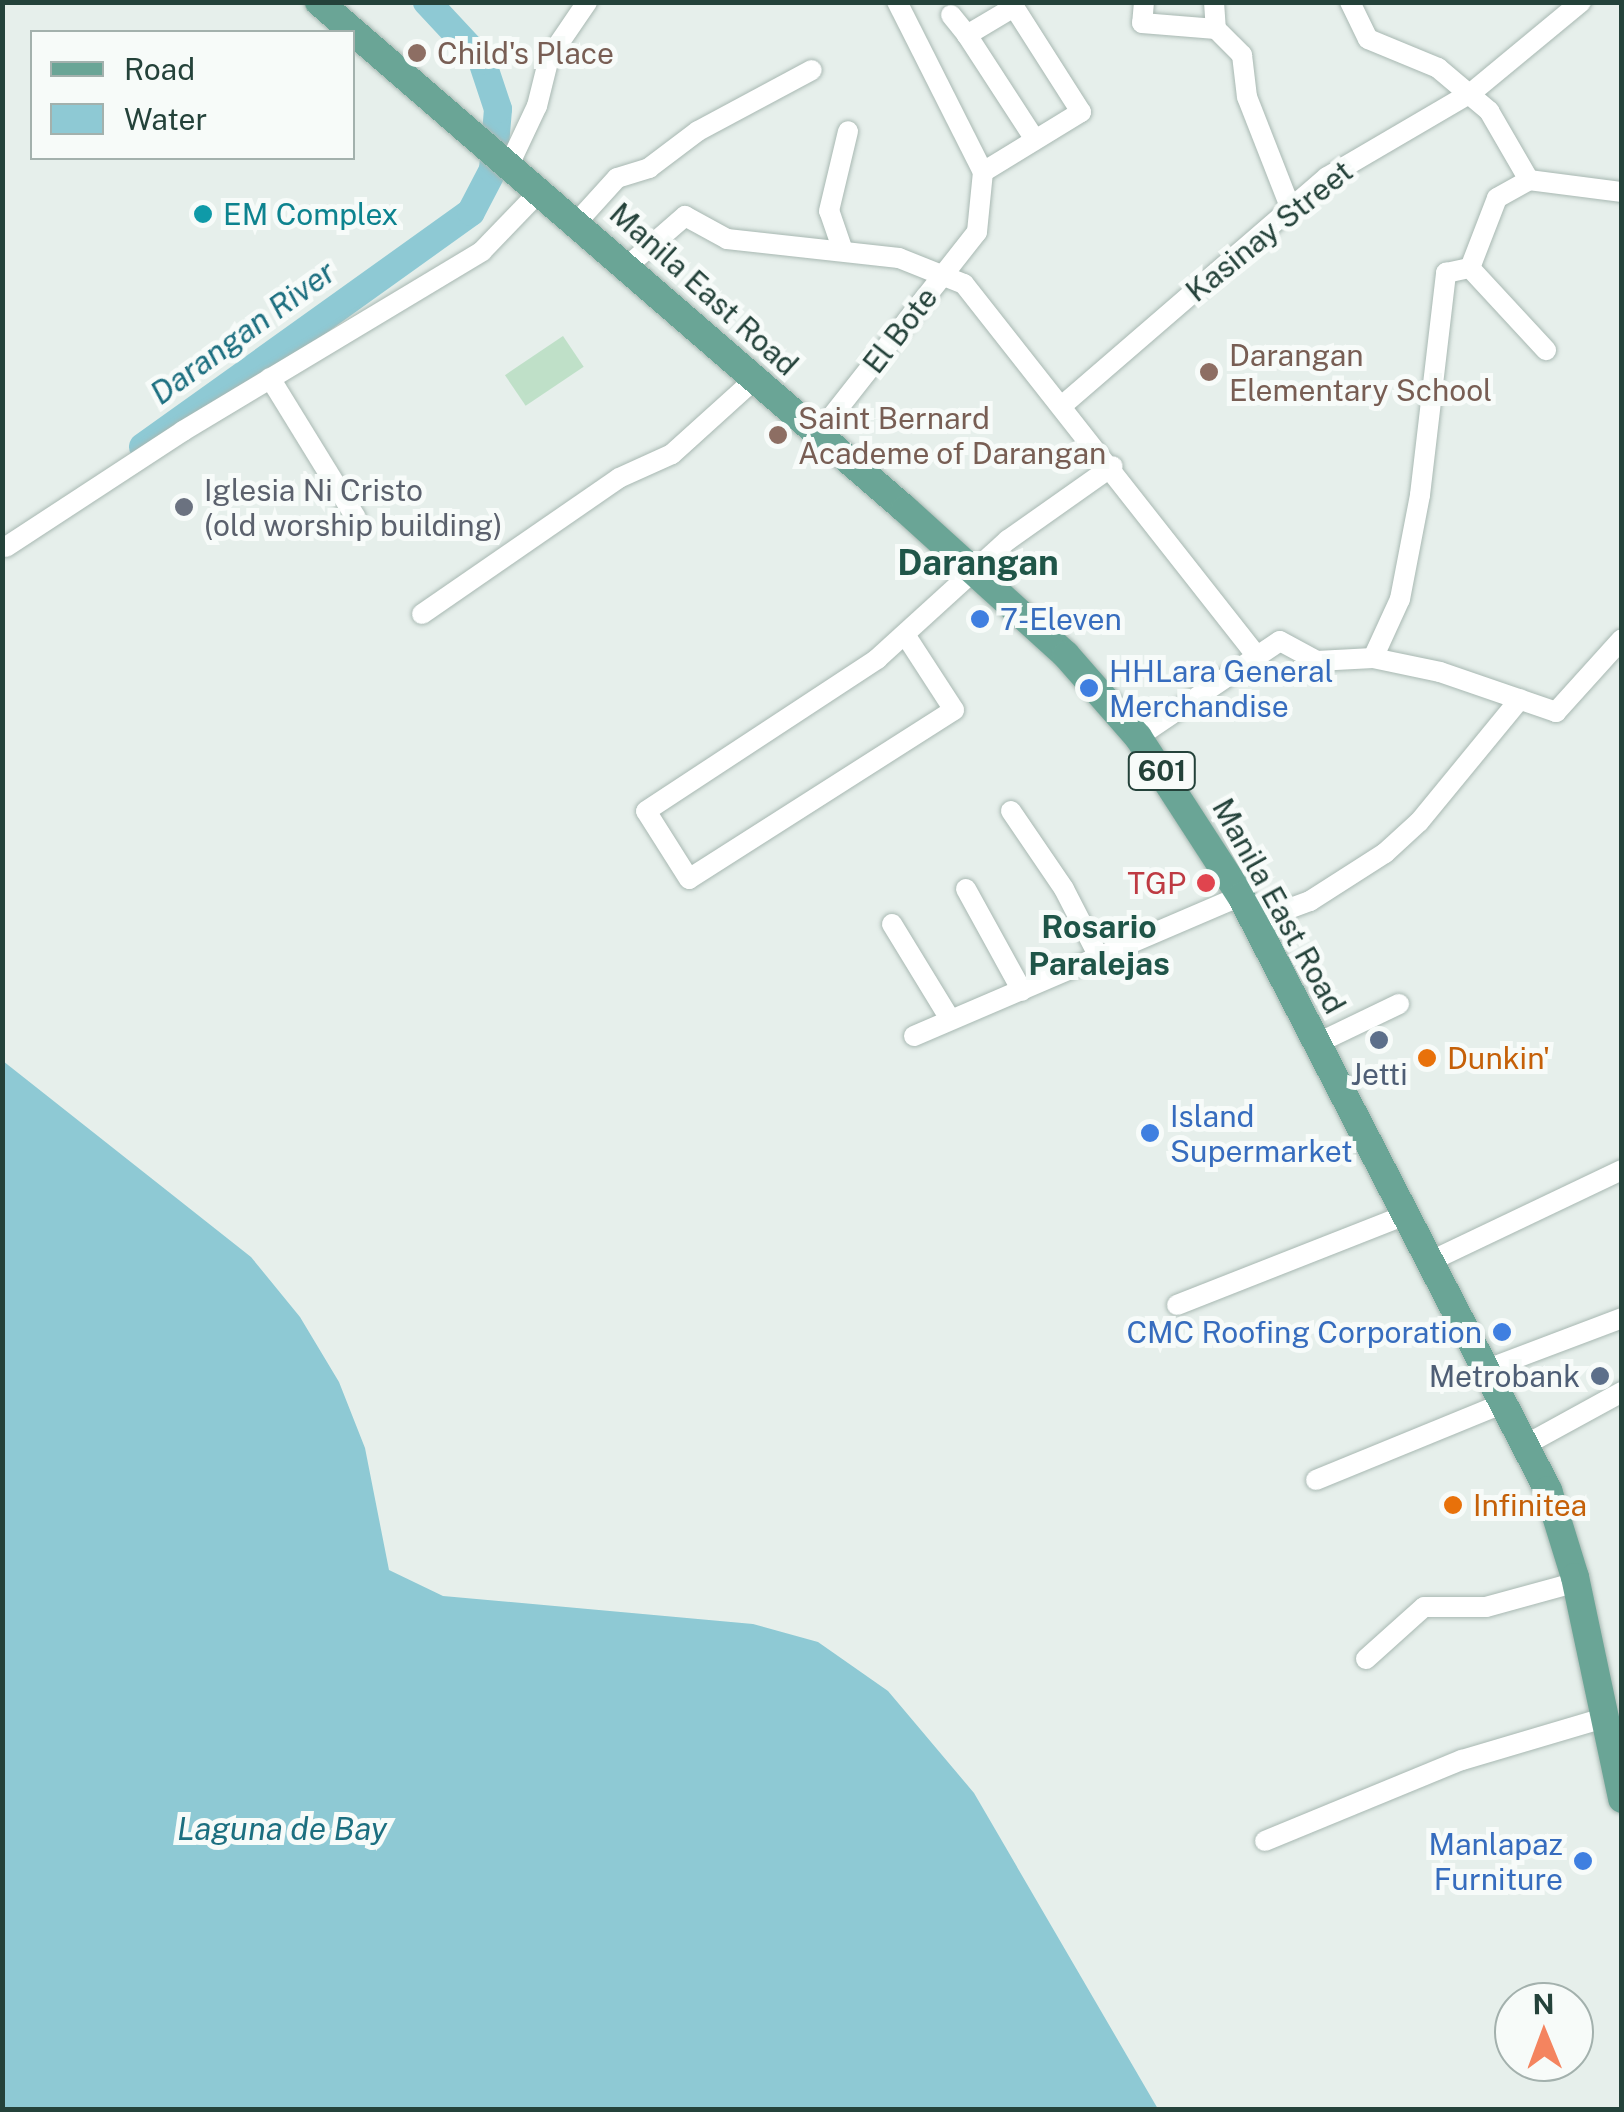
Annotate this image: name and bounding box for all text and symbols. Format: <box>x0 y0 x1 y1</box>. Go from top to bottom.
legend <box>30 30 355 160</box>
place label: Child's Place <box>437 35 614 71</box>
marker: Child's Place <box>406 42 428 64</box>
text: Road <box>124 51 195 87</box>
text: Water <box>124 101 207 137</box>
street label: Kasinay Street <box>1178 153 1360 309</box>
street label: Manila East Road <box>603 195 805 383</box>
place label: EM Complex <box>223 196 398 232</box>
marker: EM Complex <box>192 203 214 225</box>
water label: Darangan River <box>143 253 343 413</box>
street label: El Bote <box>855 280 945 380</box>
place label: Darangan Elementary School <box>1229 337 1492 408</box>
marker: Darangan Elementary School <box>1198 361 1220 383</box>
place label: Saint Bernard Academe of Darangan <box>798 400 1107 470</box>
marker: Saint Bernard Academe of Darangan <box>767 424 789 446</box>
place label: Iglesia Ni Cristo (old worship building) <box>204 472 503 542</box>
marker: Iglesia Ni Cristo (old worship building) <box>173 496 195 518</box>
district label: Darangan <box>897 542 1059 584</box>
place label: 7-Eleven <box>1000 601 1122 637</box>
marker: 7-Eleven <box>969 608 991 630</box>
place label: HHLara General Merchandise <box>1109 653 1334 724</box>
marker: HHLara General Merchandise <box>1078 677 1100 699</box>
road number: 601 <box>1127 748 1197 794</box>
street label: Manila East Road <box>1205 792 1353 1020</box>
place label: TGP <box>1127 865 1186 901</box>
marker: TGP <box>1195 872 1217 894</box>
district label: Rosario Paralejas <box>1028 909 1170 984</box>
marker: Jetti <box>1368 1029 1390 1051</box>
place label: Dunkin' <box>1447 1040 1550 1076</box>
marker: Dunkin' <box>1416 1047 1438 1069</box>
place label: Jetti <box>1350 1056 1408 1092</box>
place label: Island Supermarket <box>1170 1098 1353 1168</box>
marker: Island Supermarket <box>1139 1122 1161 1144</box>
place label: CMC Roofing Corporation <box>1126 1314 1482 1350</box>
marker: CMC Roofing Corporation <box>1491 1321 1513 1343</box>
place label: Metrobank <box>1429 1358 1580 1394</box>
marker: Metrobank <box>1589 1365 1611 1387</box>
place label: Infinitea <box>1473 1487 1587 1523</box>
marker: Infinitea <box>1442 1494 1464 1516</box>
water label: Laguna de Bay <box>177 1810 387 1848</box>
place label: Manlapaz Furniture <box>1428 1826 1563 1896</box>
marker: Manlapaz Furniture <box>1572 1850 1594 1872</box>
north arrow <box>1494 1982 1594 2082</box>
text: N <box>1532 1987 1555 2020</box>

